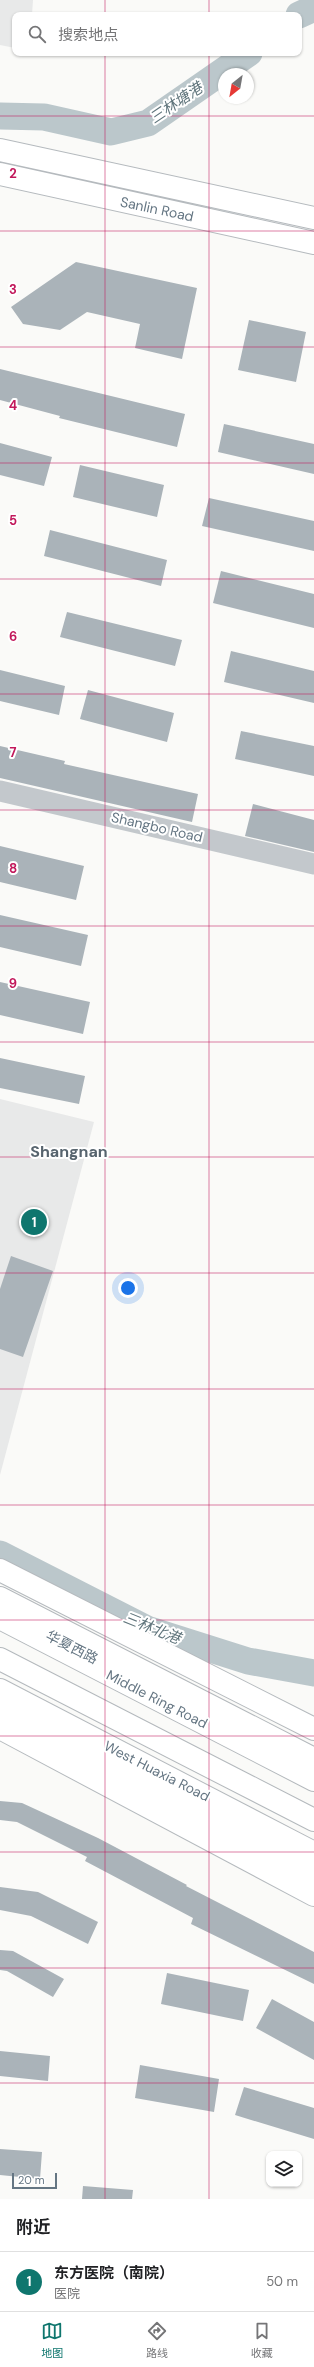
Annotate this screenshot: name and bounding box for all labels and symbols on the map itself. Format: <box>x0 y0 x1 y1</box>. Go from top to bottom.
north arrow <box>218 68 254 104</box>
water label: 三林塘港 <box>146 77 208 128</box>
text: 2 <box>9 165 17 182</box>
street label: Sanlin Road <box>119 192 195 226</box>
text: 3 <box>9 281 17 298</box>
text: 4 <box>9 397 17 414</box>
text: 5 <box>9 512 17 529</box>
text: 6 <box>9 628 17 645</box>
text: 7 <box>10 744 17 761</box>
street label: Shangbo Road <box>110 808 204 846</box>
text: 8 <box>9 860 17 877</box>
text: 9 <box>9 975 17 992</box>
district label: Shangnan <box>30 1141 108 1162</box>
pin: 1 <box>21 1207 47 1237</box>
your location <box>118 1278 138 1298</box>
water label: 三林北港 <box>120 1607 185 1649</box>
street label: 华夏西路 <box>43 1626 101 1668</box>
street label: Middle Ring Road <box>103 1666 211 1732</box>
street label: West Huaxia Road <box>101 1737 213 1805</box>
scale bar <box>12 2171 57 2190</box>

